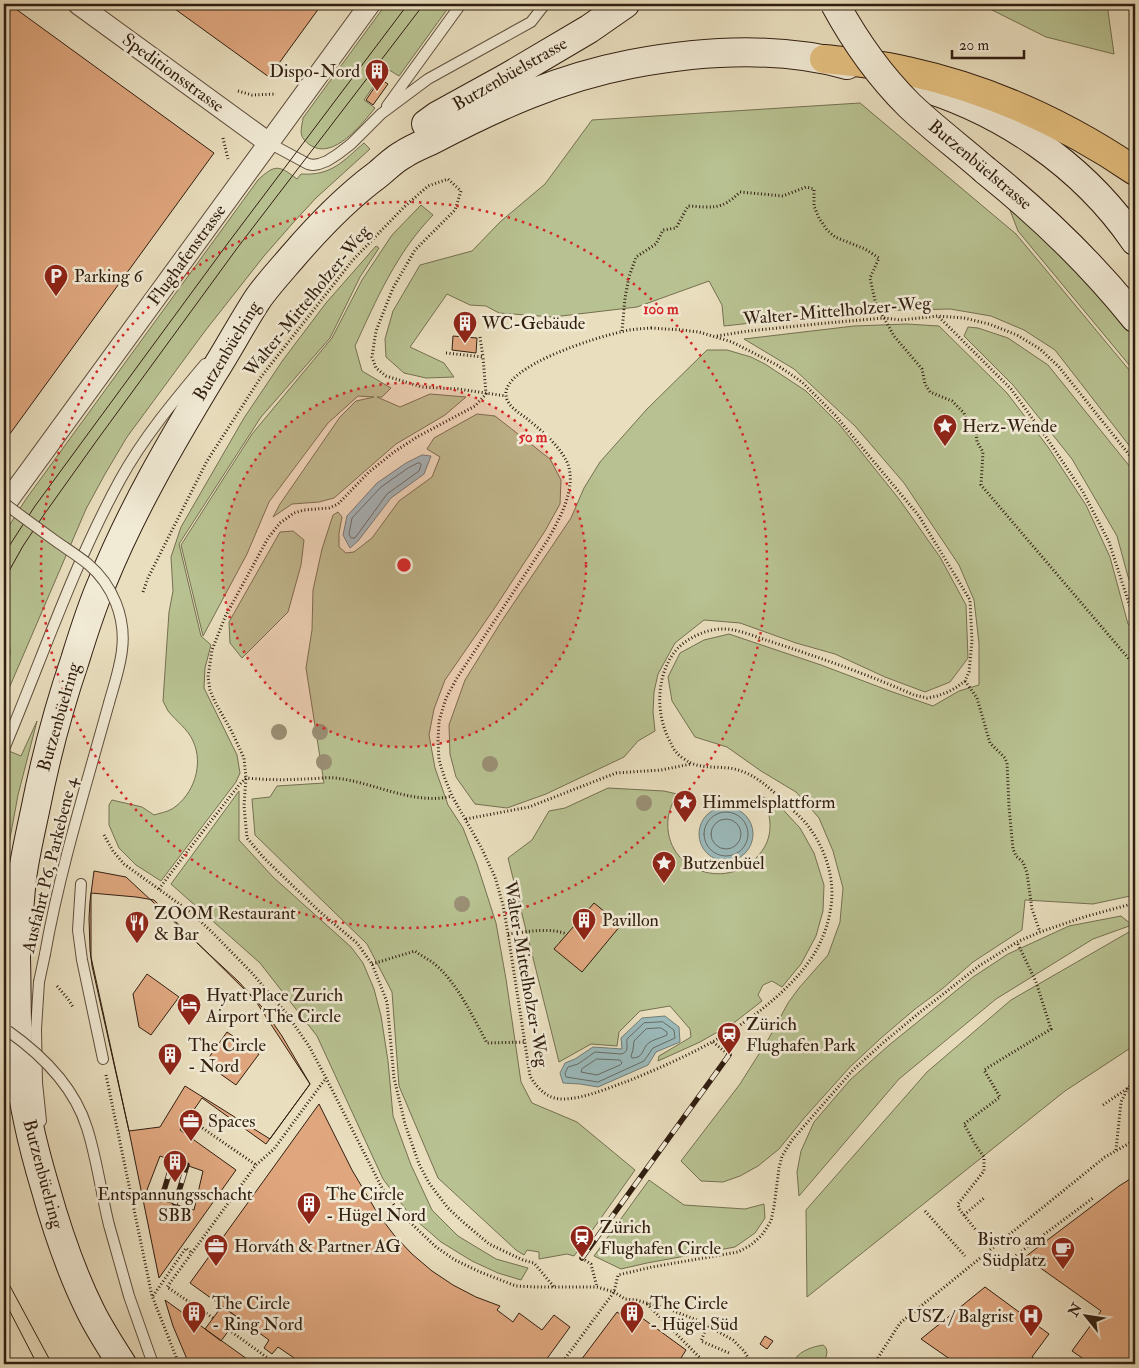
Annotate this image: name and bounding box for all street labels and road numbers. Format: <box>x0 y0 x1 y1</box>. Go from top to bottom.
street label: Speditionsstrasse <box>117 28 229 118</box>
street label: Butzenbüelstrasse <box>449 32 572 116</box>
street label: Butzenbüelstrasse <box>923 115 1037 215</box>
street label: Flughafenstrasse <box>143 200 232 310</box>
street label: Walter-Mittelholzer-Weg <box>238 220 376 382</box>
street label: Walter-Mittelholzer-Weg <box>741 291 933 331</box>
street label: Butzenbüelring <box>188 296 266 405</box>
street label: Butzenbüelring <box>32 659 86 774</box>
street label: Ausfahrt P6, Parkebene 4 <box>17 774 83 956</box>
street label: Walter-Mittelholzer-Weg <box>498 878 554 1070</box>
street label: Butzenbüelring <box>17 1117 69 1232</box>

